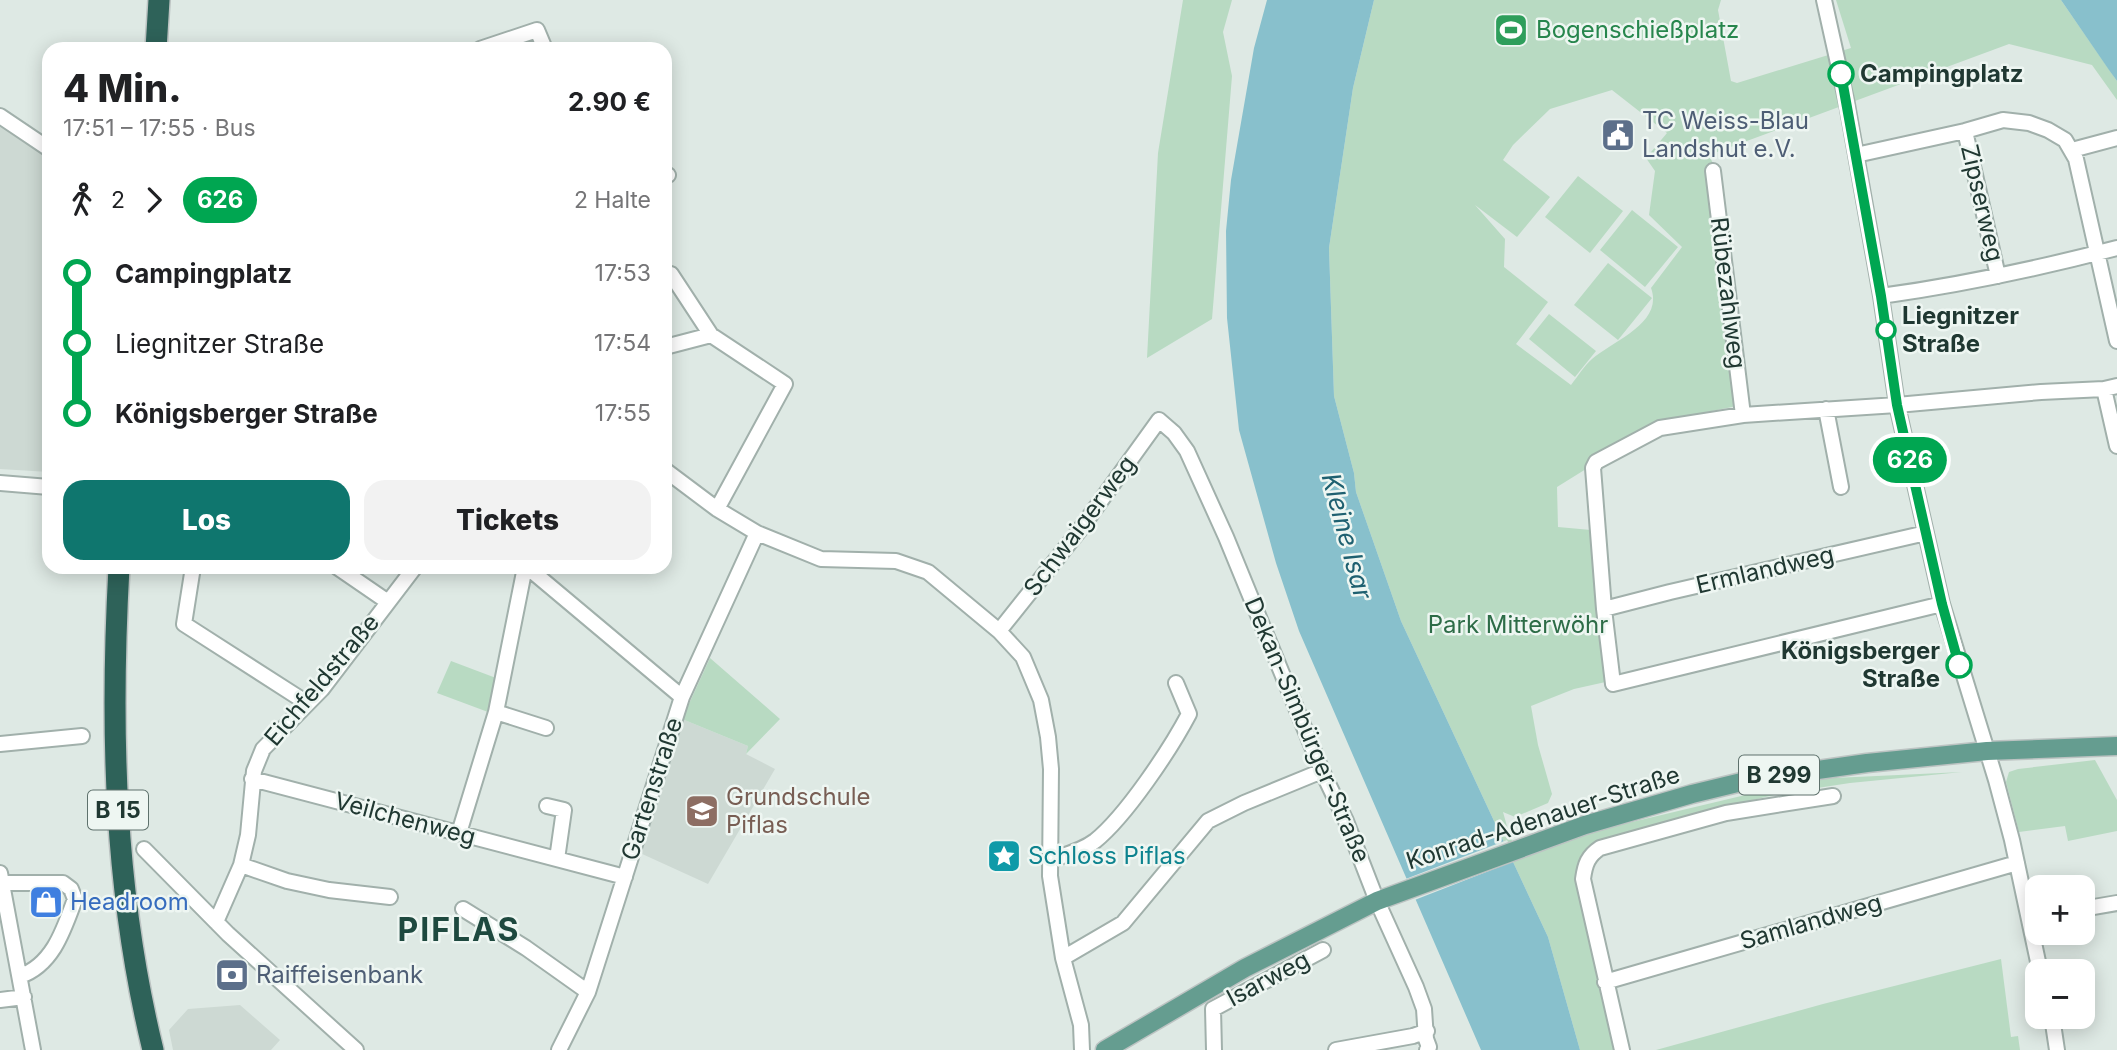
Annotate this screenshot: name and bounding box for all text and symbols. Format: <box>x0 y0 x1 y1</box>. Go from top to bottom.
sports icon: Bogenschießplatz <box>1492 11 1530 49</box>
place label: Bogenschießplatz <box>1536 15 1739 44</box>
place label: Campingplatz <box>1860 59 2023 88</box>
marker: Campingplatz <box>1828 61 1854 87</box>
text: 4 Min. <box>63 65 182 111</box>
text: 2.90 € <box>568 86 651 117</box>
place label: TC Weiss-Blau Landshut e.V. <box>1642 106 1809 163</box>
text: 17:51 – 17:55 · Bus <box>63 114 256 142</box>
public building icon: TC Weiss-Blau Landshut e.V. <box>1599 116 1637 154</box>
street label: Zipserweg <box>1955 141 2010 264</box>
icon: walk <box>63 181 101 219</box>
icon: forward <box>135 181 173 219</box>
text: 626 <box>197 185 243 214</box>
text: 2 <box>111 186 125 214</box>
text: 2 Halte <box>574 186 651 214</box>
street label: Rübezahlweg <box>1705 215 1752 370</box>
text: Campingplatz <box>115 258 292 289</box>
text: 17:53 <box>595 259 651 287</box>
place label: Liegnitzer Straße <box>1902 301 2019 358</box>
marker: Liegnitzer Straße <box>1876 320 1896 340</box>
text: Liegnitzer Straße <box>115 328 324 359</box>
text: 17:54 <box>594 329 651 357</box>
text: Königsberger Straße <box>115 398 378 429</box>
text: 17:55 <box>595 399 651 427</box>
line badge: 626 <box>1870 437 1950 483</box>
text: 626 <box>1887 445 1933 474</box>
street label: Schwaigerweg <box>1017 450 1142 602</box>
water label: Kleine Isar <box>1316 469 1379 603</box>
button: Los <box>63 480 350 560</box>
button: Tickets <box>364 480 651 560</box>
street label: Ermlandweg <box>1693 540 1837 599</box>
street label: Dekan-Simbürger-Straße <box>1238 593 1377 867</box>
street label: Eichfeldstraße <box>258 608 385 751</box>
park label: Park Mitterwöhr <box>1428 610 1608 639</box>
place label: Königsberger Straße <box>1781 636 1940 693</box>
marker: Königsberger Straße <box>1946 652 1972 678</box>
street label: Gartenstraße <box>615 714 688 864</box>
road number: B 299 <box>1739 755 1819 794</box>
street label: Konrad-Adenauer-Straße <box>1402 760 1683 875</box>
place label: Grundschule Piflas <box>726 782 871 839</box>
street label: Veilchenweg <box>331 786 479 851</box>
road number: B 15 <box>88 790 148 830</box>
school or university icon: Grundschule Piflas <box>683 792 721 830</box>
place icon: Schloss Piflas <box>985 837 1023 875</box>
place label: Schloss Piflas <box>1028 841 1186 870</box>
map controls <box>2025 875 2095 1029</box>
button: + <box>2025 875 2095 945</box>
shop icon: Headroom <box>27 883 65 921</box>
place label: Headroom <box>70 887 189 916</box>
street label: Samlandweg <box>1737 887 1885 956</box>
district label: PIFLAS <box>398 910 520 949</box>
street label: Isarweg <box>1221 945 1314 1012</box>
bank icon: Raiffeisenbank <box>213 956 251 994</box>
button: − <box>2025 959 2095 1029</box>
place label: Raiffeisenbank <box>256 960 423 989</box>

